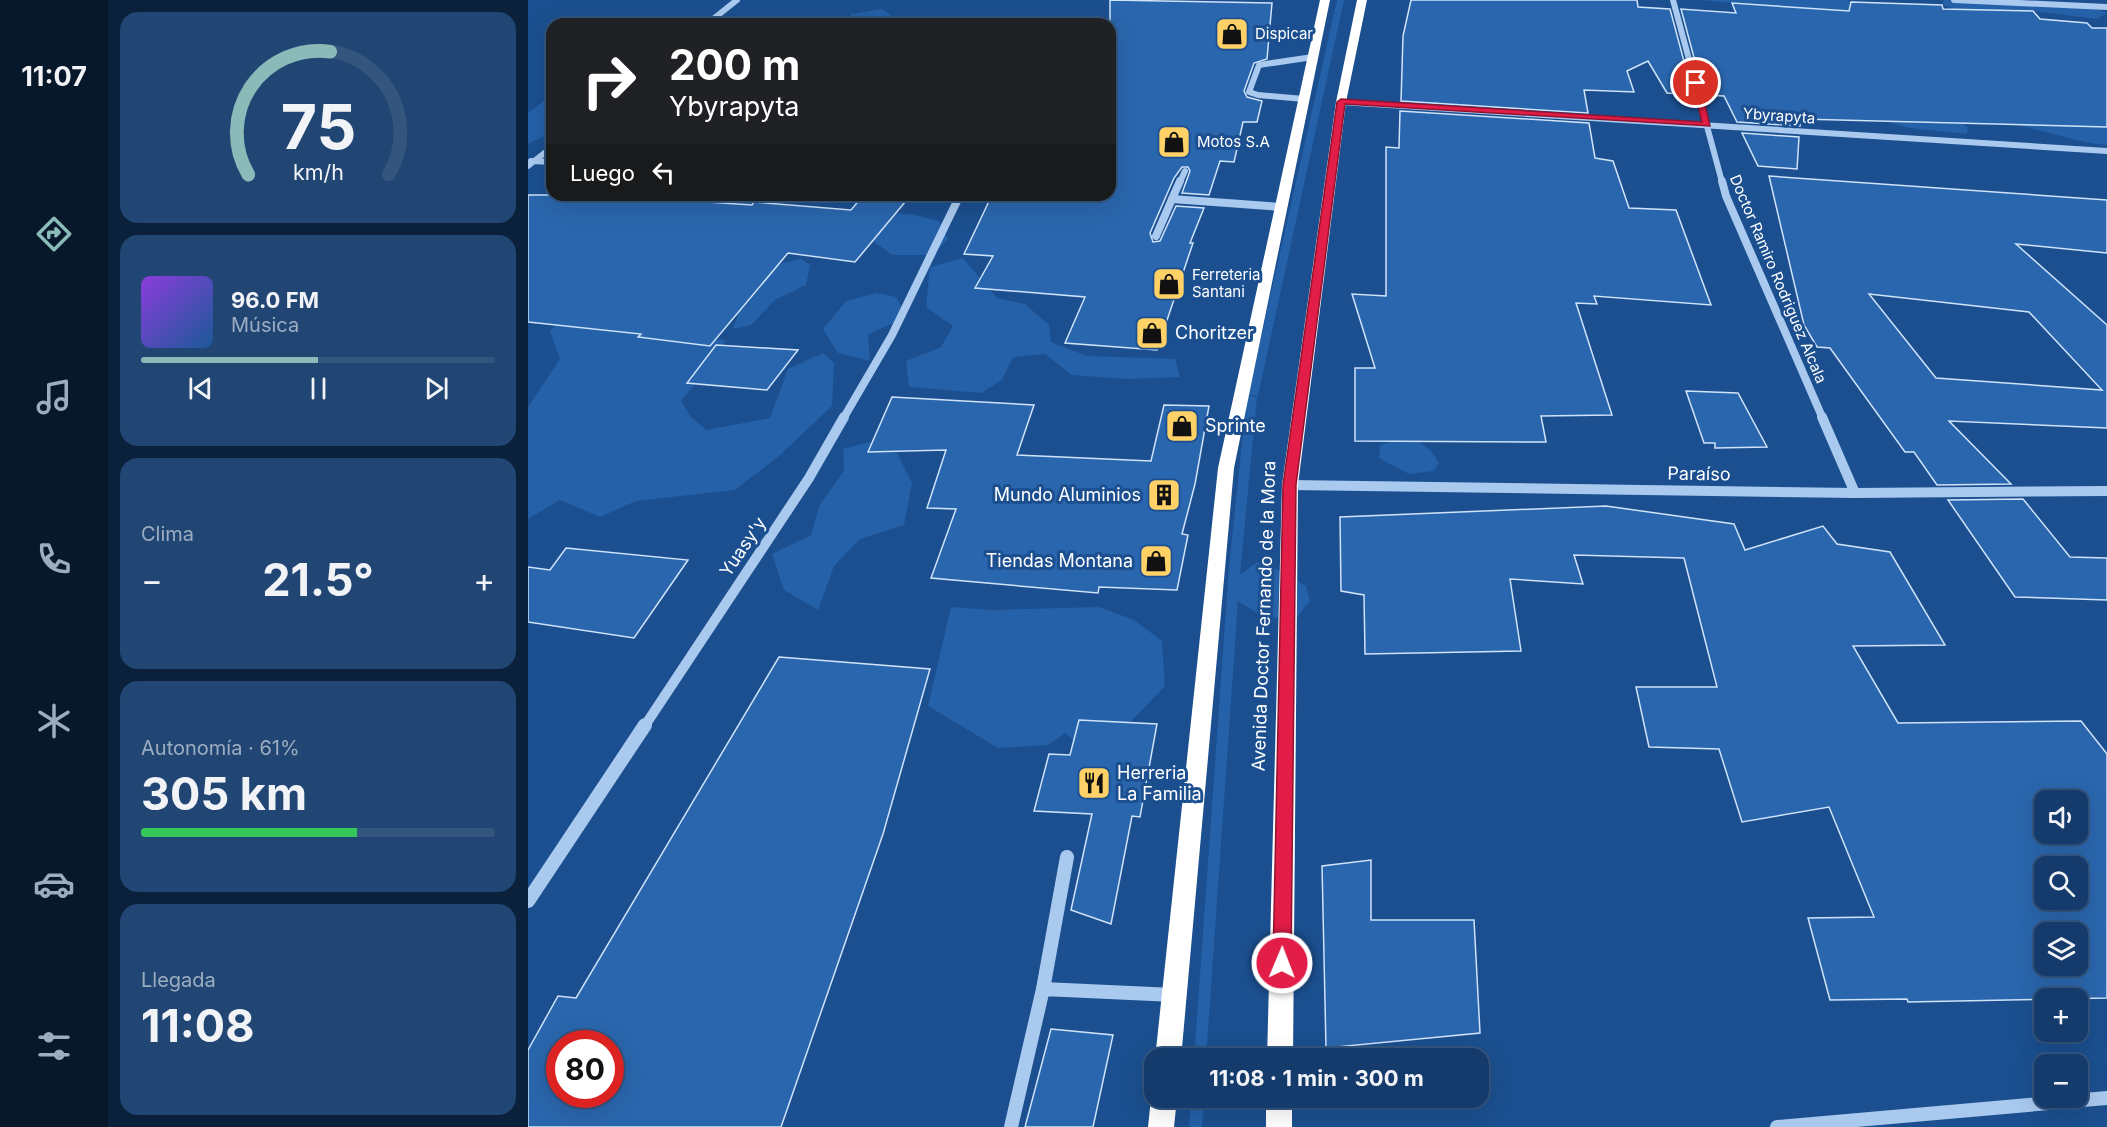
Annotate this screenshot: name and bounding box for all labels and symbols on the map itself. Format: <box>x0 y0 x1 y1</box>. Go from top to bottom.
shop icon: Dispicar <box>1214 16 1250 52</box>
place label: Dispicar <box>1255 24 1313 43</box>
pin <box>1670 57 1721 108</box>
street label: Ybyrapyta <box>1742 103 1816 128</box>
shop icon: Motos S.A <box>1156 124 1192 160</box>
place label: Motos S.A <box>1197 132 1270 151</box>
street label: Doctor Ramiro Rodriguez Alcala <box>1726 172 1831 386</box>
place label: Ferreteria Santani <box>1192 265 1260 301</box>
shop icon: Ferreteria Santani <box>1151 266 1187 302</box>
shop icon: Choritzer <box>1134 315 1170 351</box>
place label: Choritzer <box>1175 322 1254 343</box>
shop icon: Sprinte <box>1164 408 1200 444</box>
place label: Sprinte <box>1205 415 1266 436</box>
street label: Avenida Doctor Fernando de la Mora <box>1248 460 1279 772</box>
street label: Paraíso <box>1667 462 1731 485</box>
building icon: Mundo Aluminios <box>1146 477 1182 513</box>
place label: Mundo Aluminios <box>994 484 1141 505</box>
street label: Yuasy'y <box>715 513 770 581</box>
shop icon: Tiendas Montana <box>1138 543 1174 579</box>
place label: Tiendas Montana <box>986 550 1133 571</box>
place label: Herreria La Familia <box>1117 762 1202 804</box>
restaurant icon: Herreria La Familia <box>1076 765 1112 801</box>
position arrow <box>1250 931 1314 995</box>
speed limit sign: 80 <box>546 1030 624 1108</box>

